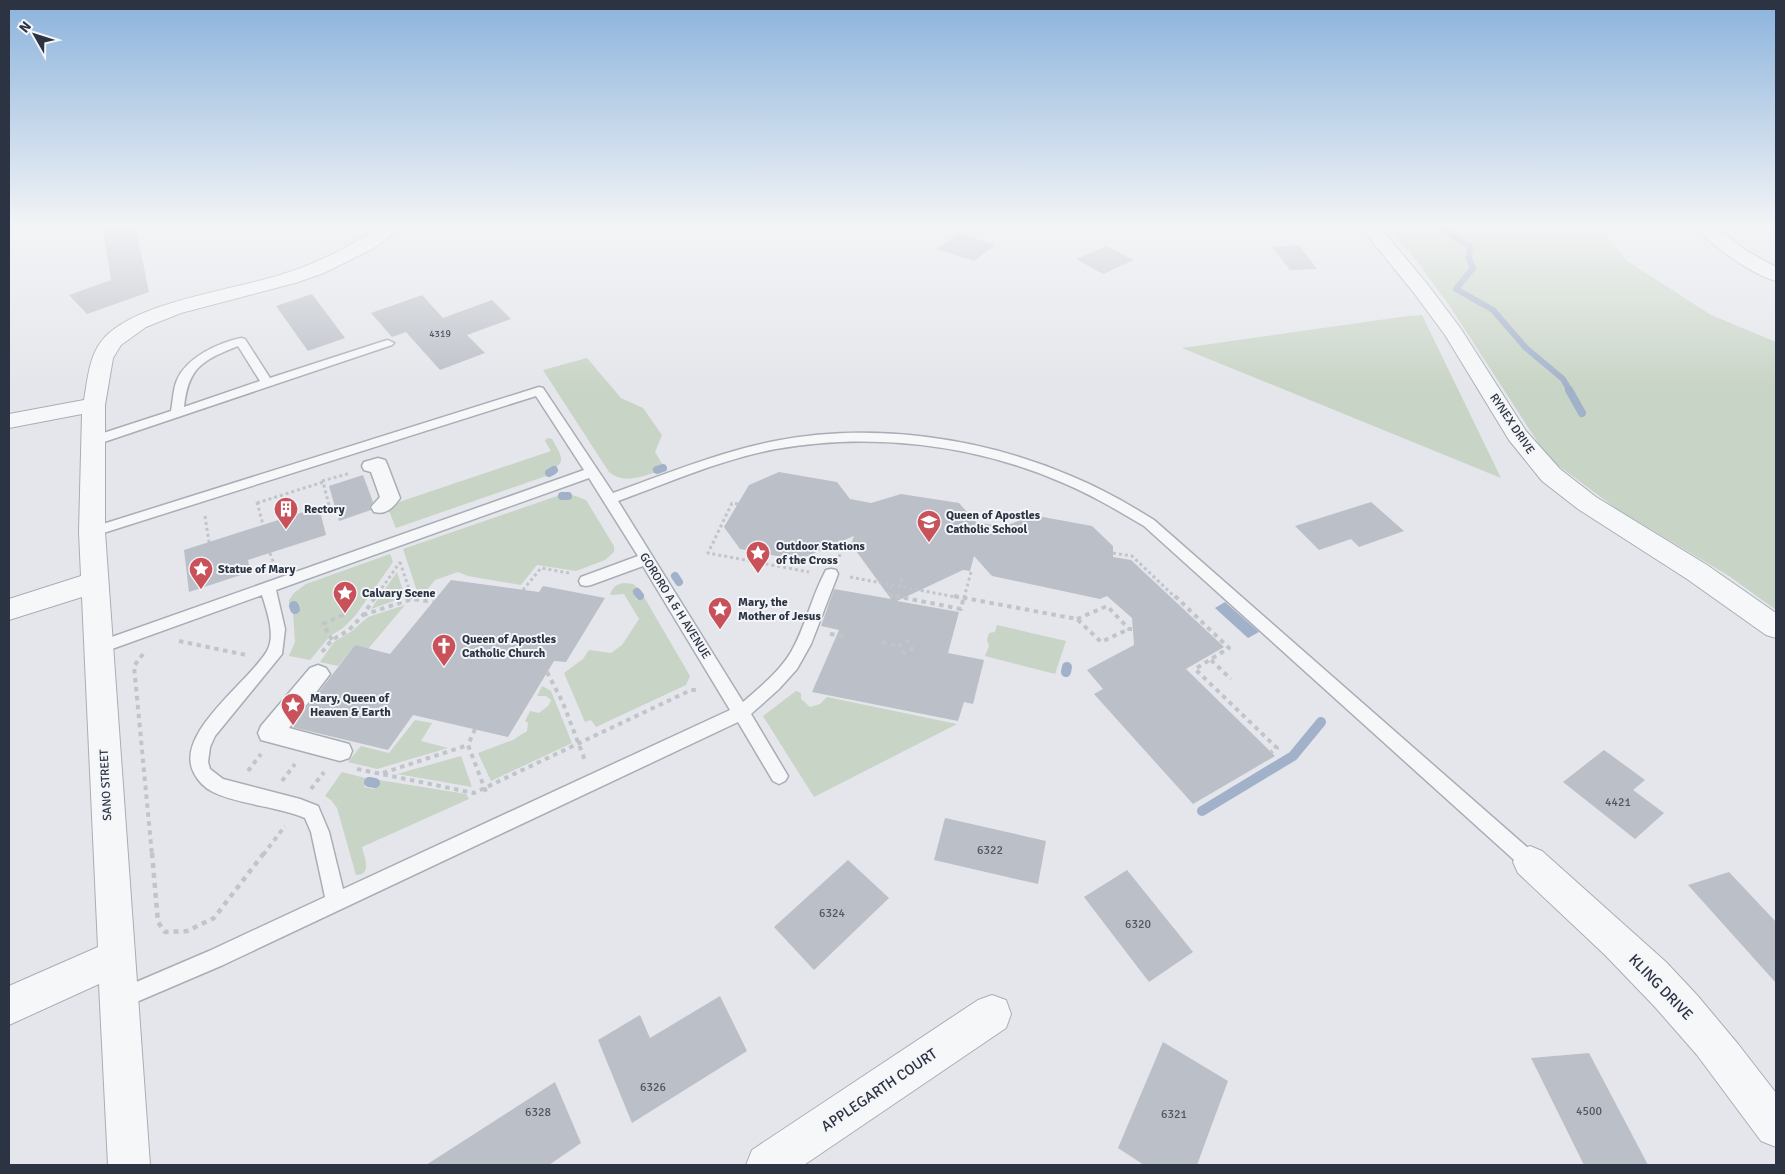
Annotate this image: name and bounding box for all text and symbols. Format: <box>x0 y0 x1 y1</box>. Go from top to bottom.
north arrow <box>10 10 60 60</box>
text: N <box>16 18 35 36</box>
house number: 4319 <box>429 328 451 340</box>
street label: RYNEX DRIVE <box>1486 391 1538 457</box>
building icon: Rectory <box>273 496 299 530</box>
place label: Rectory <box>304 502 345 517</box>
place label: Queen of Apostles Catholic School <box>946 508 1041 537</box>
school or university icon: Queen of Apostles Catholic School <box>916 509 942 543</box>
place label: Outdoor Stations of the Cross <box>776 539 866 568</box>
place icon: Outdoor Stations of the Cross <box>745 540 771 574</box>
street label: GORORO A & H AVENUE <box>636 550 714 662</box>
place icon: Statue of Mary <box>188 556 214 590</box>
place label: Statue of Mary <box>218 562 295 577</box>
place icon: Calvary Scene <box>332 580 358 614</box>
place label: Calvary Scene <box>362 586 436 601</box>
place label: Mary, the Mother of Jesus <box>738 595 821 624</box>
place icon: Mary, the Mother of Jesus <box>707 596 733 630</box>
place label: Queen of Apostles Catholic Church <box>462 632 557 661</box>
church icon: Queen of Apostles Catholic Church <box>431 633 457 667</box>
place label: Mary, Queen of Heaven & Earth <box>310 691 391 720</box>
place icon: Mary, Queen of Heaven & Earth <box>280 692 306 726</box>
street label: SANO STREET <box>97 749 115 821</box>
house number: 4421 <box>1605 795 1631 810</box>
house number: 6322 <box>977 843 1003 858</box>
house number: 6324 <box>819 906 845 921</box>
house number: 6320 <box>1125 917 1151 932</box>
street label: KLING DRIVE <box>1625 950 1697 1024</box>
street label: APPLEGARTH COURT <box>818 1044 941 1135</box>
house number: 6326 <box>640 1080 666 1095</box>
house number: 4500 <box>1576 1104 1602 1119</box>
house number: 6328 <box>525 1105 551 1120</box>
house number: 6321 <box>1161 1107 1187 1122</box>

